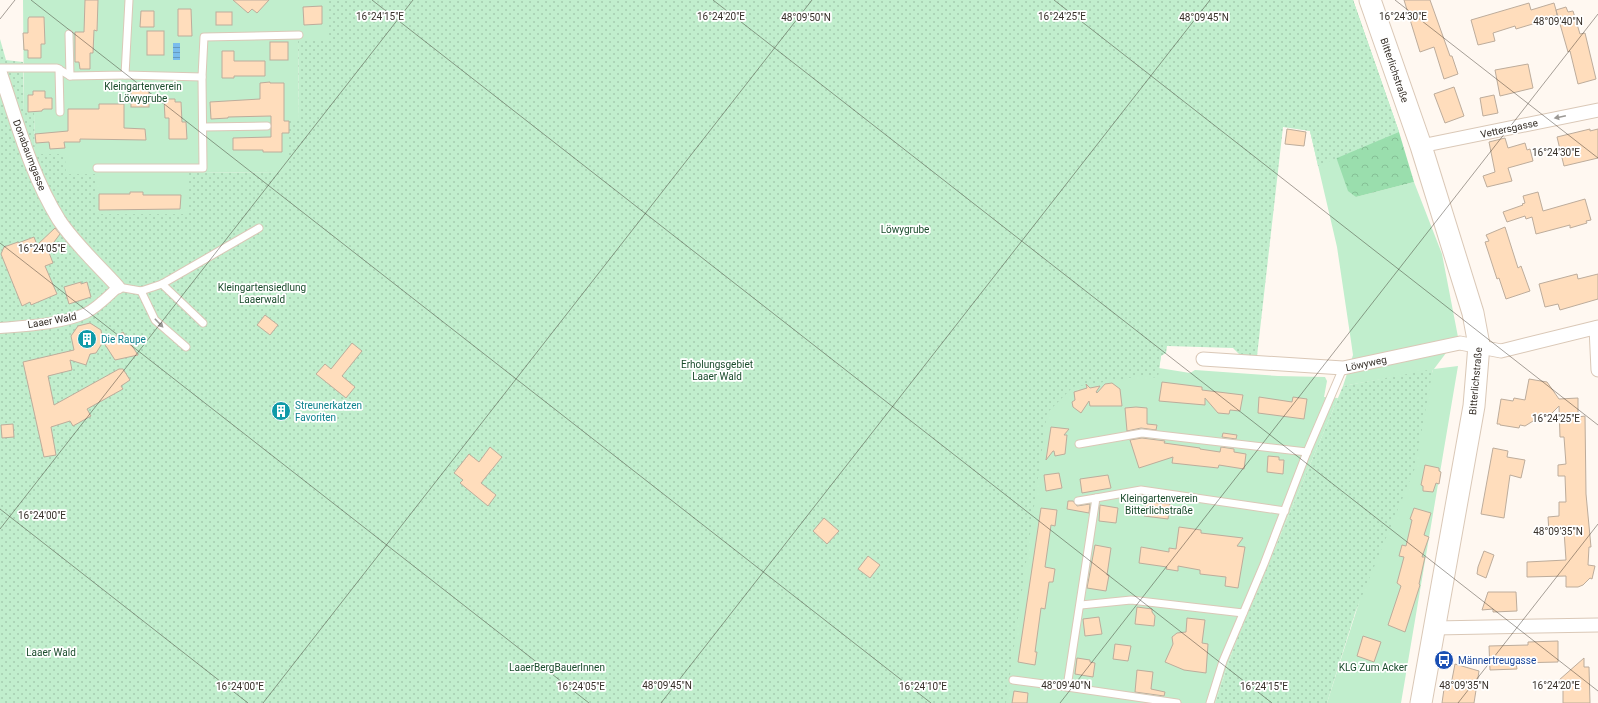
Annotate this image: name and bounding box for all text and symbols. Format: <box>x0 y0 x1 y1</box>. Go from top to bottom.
text: 16°24'15"E <box>356 11 404 22</box>
text: 16°24'20"E <box>697 11 745 22</box>
text: 16°24'25"E <box>1038 11 1086 22</box>
text: 16°24'30"E <box>1379 11 1427 22</box>
text: 48°09'50"N <box>781 12 831 23</box>
text: 48°09'45"N <box>1179 12 1229 23</box>
text: 48°09'40"N <box>1533 16 1583 27</box>
street label: Bitterlichstraße <box>1378 36 1411 104</box>
park label: Kleingartenverein Löwygrube <box>104 81 182 104</box>
one-way arrow <box>1554 115 1566 121</box>
street label: Vettersgasse <box>1479 117 1539 140</box>
street label: Donabaumgasse <box>11 118 48 192</box>
text: 16°24'30"E <box>1532 147 1580 158</box>
park label: Löwygrube <box>881 224 929 235</box>
text: 16°24'05"E <box>18 243 66 254</box>
park label: Kleingartensiedlung Laaerwald <box>218 282 306 305</box>
street label: Laaer Wald <box>27 311 78 330</box>
one-way arrow <box>154 318 164 328</box>
building icon: Die Raupe <box>76 328 98 350</box>
place label: Die Raupe <box>101 334 146 345</box>
street label: Bitterlichstraße <box>1467 347 1484 415</box>
street label: Löwyweg <box>1345 354 1388 373</box>
park label: Erholungsgebiet Laaer Wald <box>681 359 753 382</box>
building icon: Streunerkatzen Favoriten <box>270 400 292 422</box>
place label: Streunerkatzen Favoriten <box>295 400 362 423</box>
text: 16°24'25"E <box>1532 413 1580 424</box>
park label: Kleingartenverein Bitterlichstraße <box>1120 493 1198 516</box>
text: 16°24'00"E <box>18 510 66 521</box>
text: 48°09'35"N <box>1533 526 1583 537</box>
park label: Laaer Wald <box>26 647 76 658</box>
bus stop icon: Männertreugasse <box>1433 649 1455 671</box>
place label: Männertreugasse <box>1458 655 1536 666</box>
park label: LaaerBergBauerInnen <box>509 662 605 673</box>
park label: KLG Zum Acker <box>1339 662 1408 673</box>
text: 48°09'45"N <box>642 680 692 691</box>
text: 48°09'40"N <box>1041 680 1091 691</box>
text: 48°09'35"N <box>1439 680 1489 691</box>
text: 16°24'20"E <box>1532 680 1580 691</box>
text: 16°24'00"E <box>216 681 264 692</box>
text: 16°24'05"E <box>557 681 605 692</box>
text: 16°24'10"E <box>899 681 947 692</box>
text: 16°24'15"E <box>1240 681 1288 692</box>

